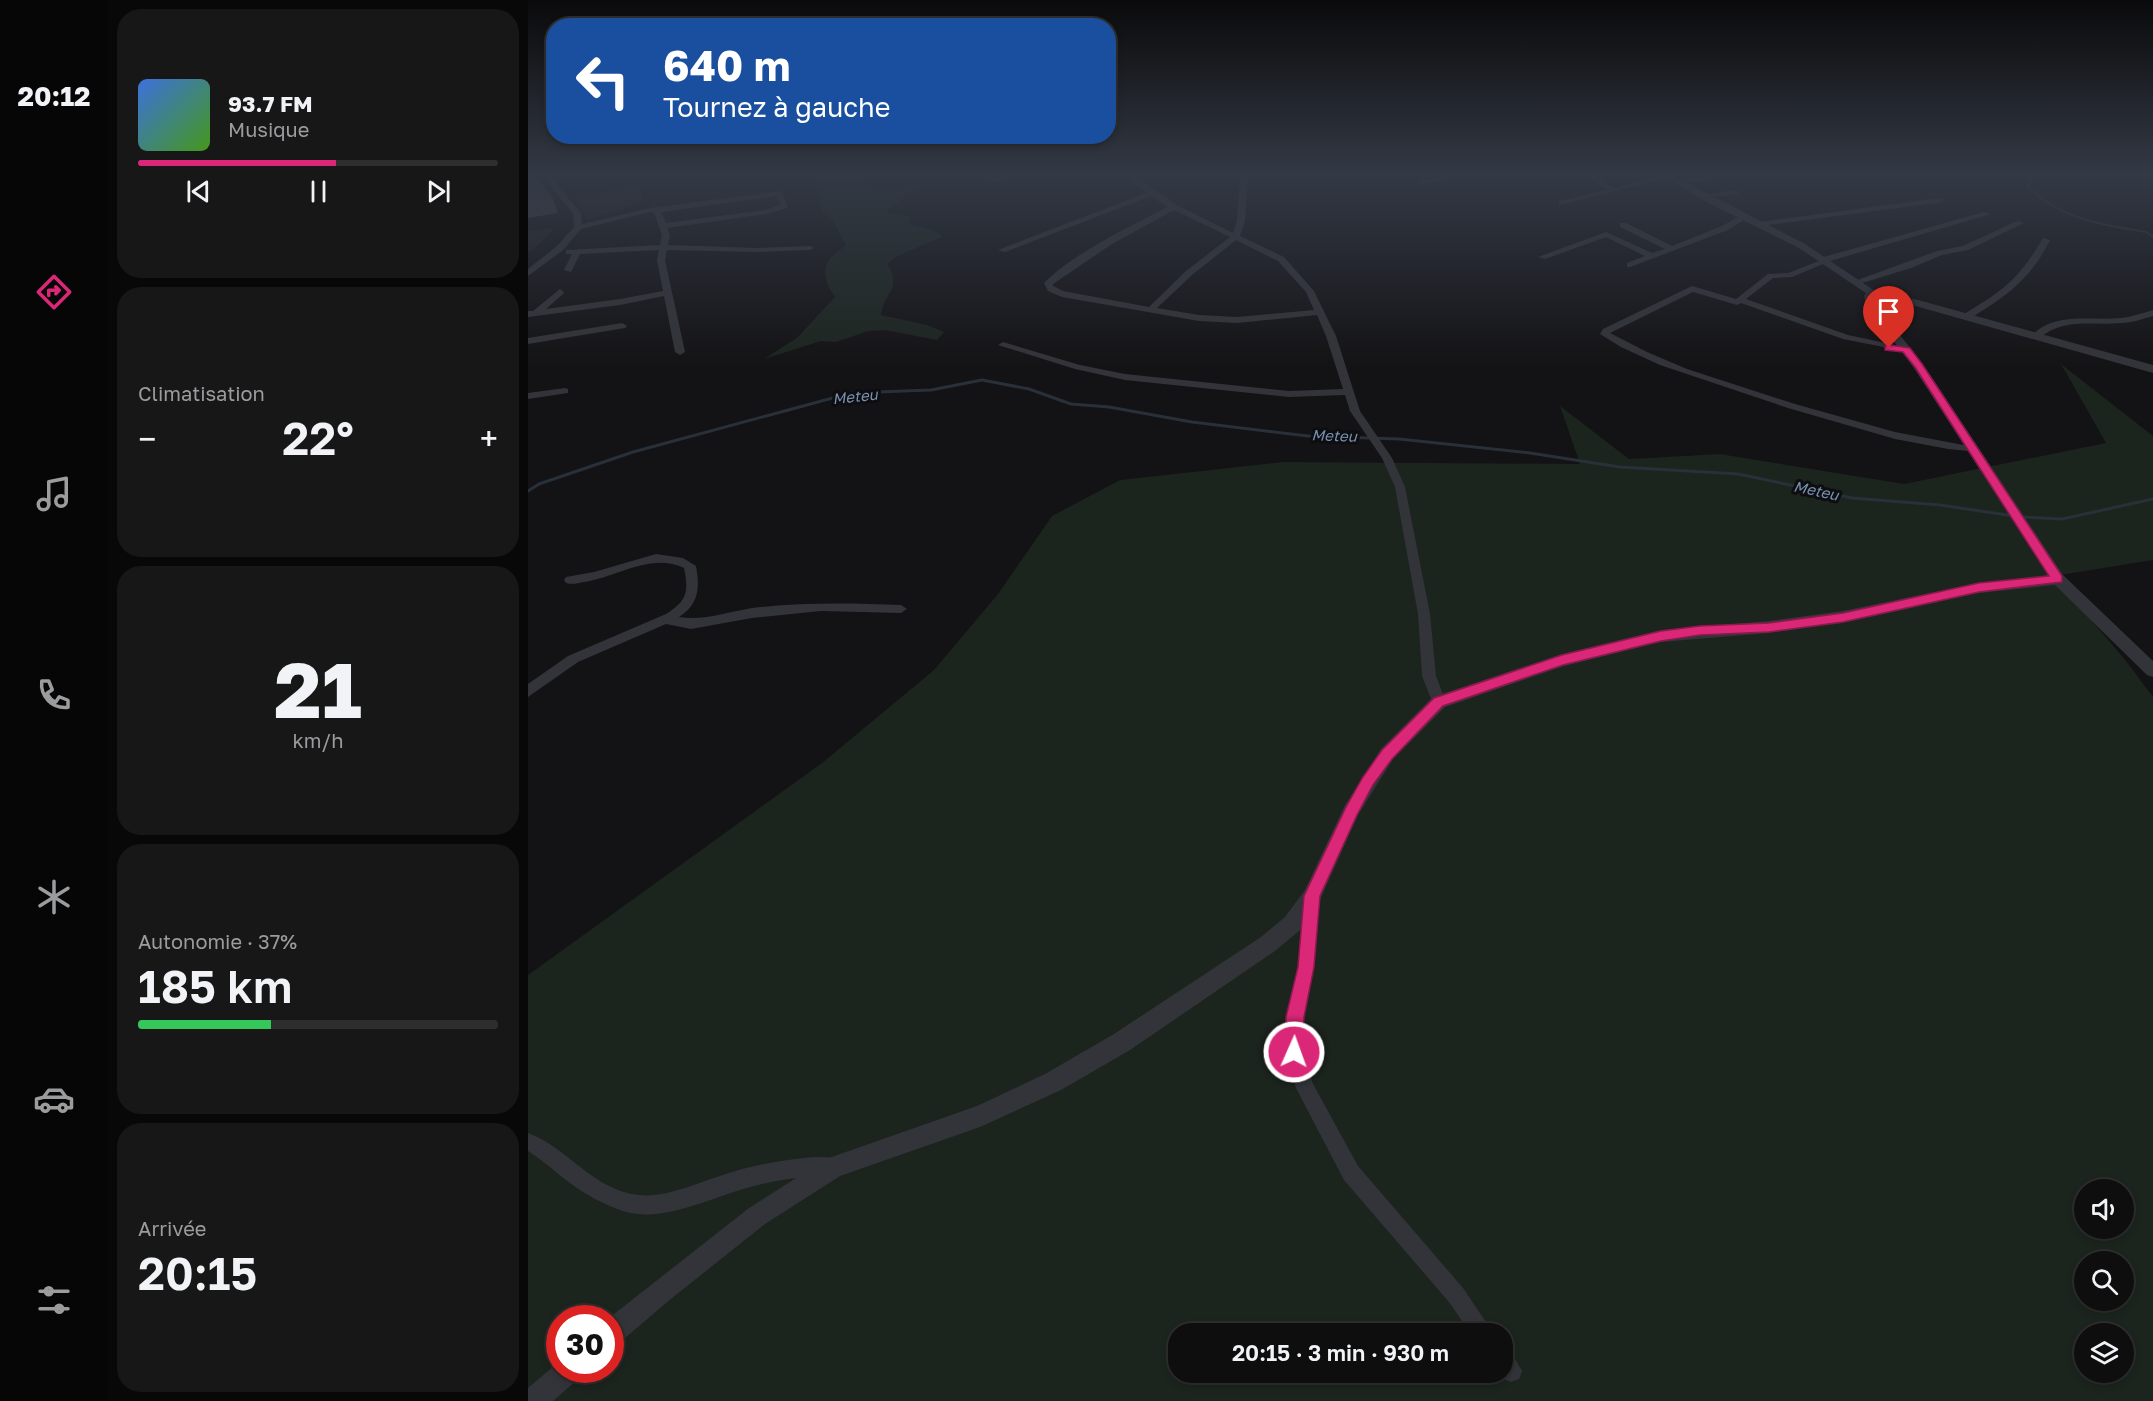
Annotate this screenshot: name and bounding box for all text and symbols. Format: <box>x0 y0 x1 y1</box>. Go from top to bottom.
text: 640 m <box>663 40 790 90</box>
icon: left <box>564 42 642 120</box>
text: 20:12 <box>17 80 91 112</box>
text: 93.7 FM <box>228 90 313 117</box>
text: Tournez à gauche <box>663 91 890 123</box>
text: Musique <box>228 117 309 141</box>
icon: previous <box>182 175 215 208</box>
icon: pause <box>302 175 335 208</box>
icon: next <box>422 175 455 208</box>
icon: directions <box>33 271 75 313</box>
pin <box>1863 286 1914 348</box>
icon: arrive <box>1872 295 1905 328</box>
text: Climatisation <box>138 381 265 405</box>
water label: Meteu <box>831 385 879 407</box>
text: 22° <box>282 411 354 465</box>
text: − <box>138 419 156 458</box>
text: + <box>480 419 498 458</box>
water label: Meteu <box>1311 425 1358 445</box>
icon: music <box>33 473 75 515</box>
water label: Meteu <box>1792 476 1841 504</box>
text: 21 <box>274 642 362 735</box>
icon: phone <box>33 674 75 716</box>
text: km/h <box>293 728 343 752</box>
icon: climate <box>33 876 75 918</box>
text: Autonomie · 37% <box>138 929 297 953</box>
text: 185 km <box>138 959 292 1013</box>
position arrow <box>1262 1020 1326 1084</box>
icon: car <box>33 1078 75 1120</box>
map controls <box>2074 1179 2134 1383</box>
button: sound <box>2074 1179 2134 1239</box>
text: Arrivée <box>138 1216 206 1240</box>
text: 20:15 <box>138 1246 257 1300</box>
button: search <box>2074 1251 2134 1311</box>
icon: filters <box>33 1279 75 1321</box>
speed limit sign: 30 <box>546 1305 624 1383</box>
button: layers <box>2074 1323 2134 1383</box>
text: 20:15 · 3 min · 930 m <box>1232 1339 1449 1366</box>

